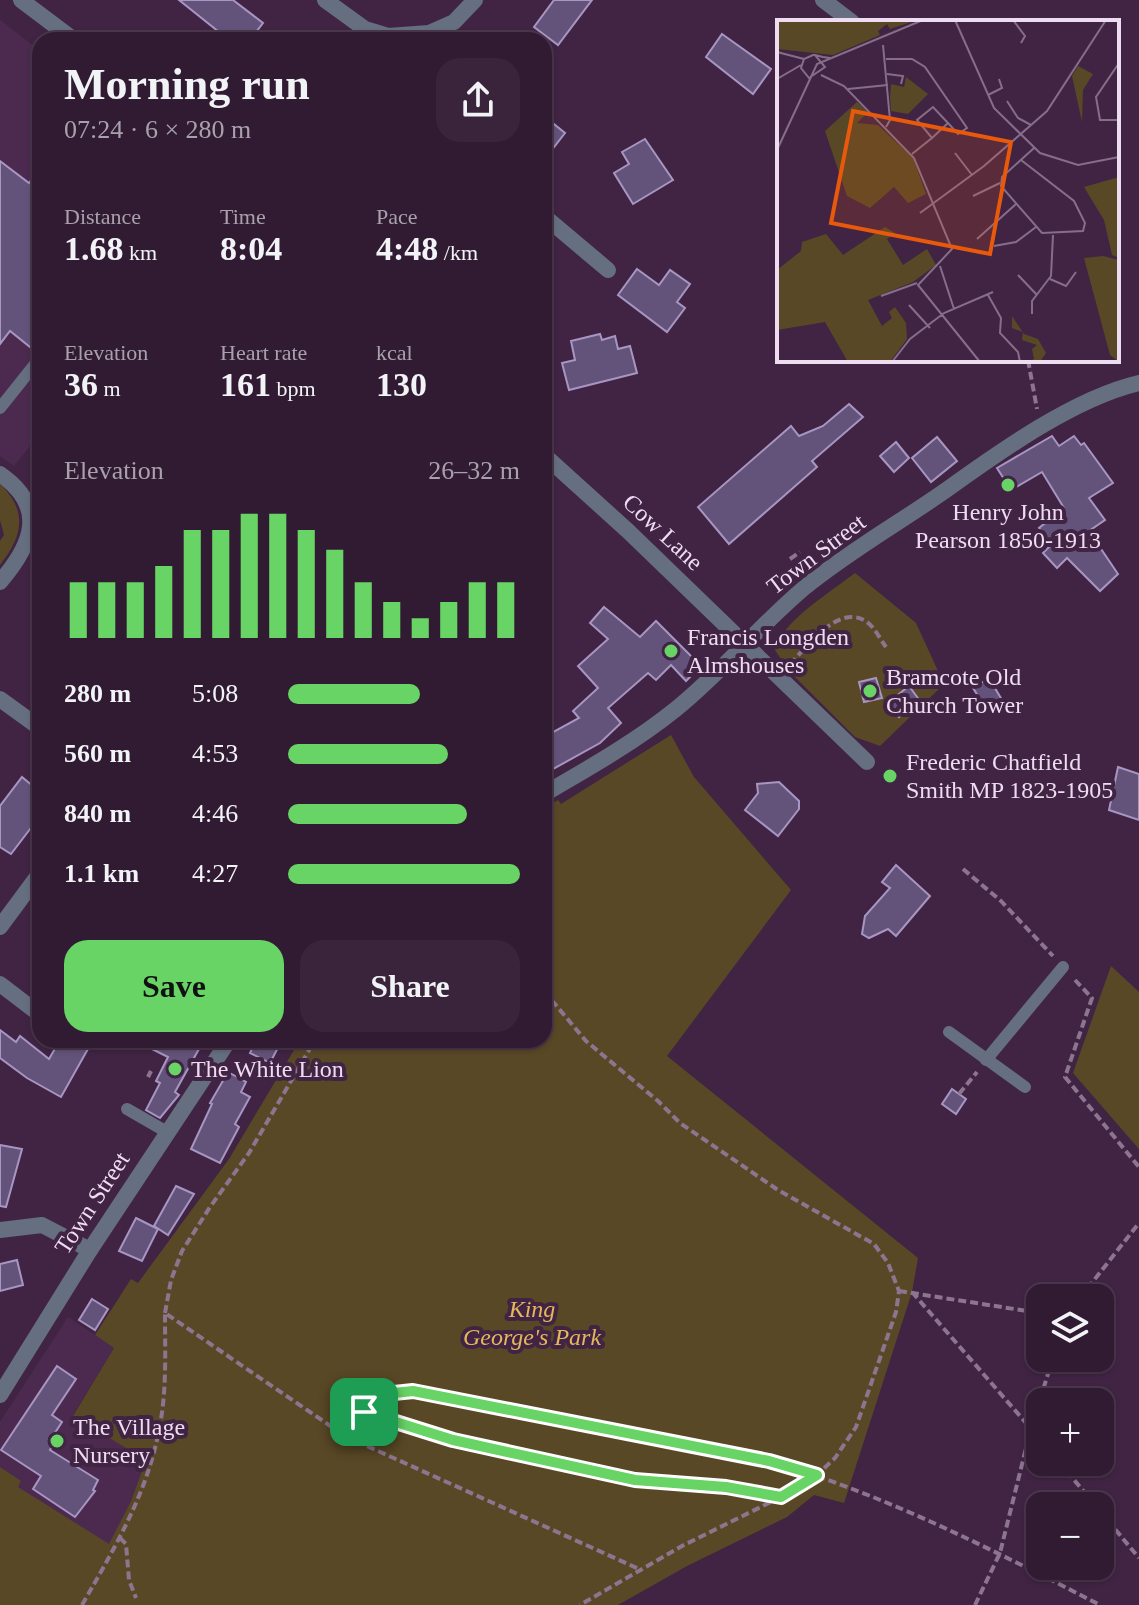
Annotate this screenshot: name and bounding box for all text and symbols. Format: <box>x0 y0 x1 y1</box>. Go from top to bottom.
inset map <box>777 20 1119 362</box>
button: share <box>436 58 520 142</box>
text: Morning run <box>64 60 310 109</box>
text: 07:24 · 6 × 280 m <box>64 115 251 144</box>
text: Distance <box>64 204 141 229</box>
text: Time <box>220 204 266 229</box>
text: Pace <box>376 204 418 229</box>
text: 1.68 <box>64 230 124 267</box>
text: 8:04 <box>220 230 282 267</box>
text: 4:48 <box>376 230 438 267</box>
text: km <box>124 240 157 265</box>
text: /km <box>438 240 478 265</box>
text: Elevation <box>64 340 148 365</box>
text: Heart rate <box>220 340 307 365</box>
text: kcal <box>376 340 413 365</box>
text: 36 <box>64 366 98 403</box>
text: 161 <box>220 366 271 403</box>
text: 130 <box>376 366 427 403</box>
text: m <box>98 376 121 401</box>
text: bpm <box>271 376 316 401</box>
text: Elevation <box>64 456 164 485</box>
text: 26–32 m <box>428 456 520 485</box>
marker: Henry John Pearson 1850-1913 <box>999 476 1017 494</box>
street label: Cow Lane <box>618 489 708 575</box>
place label: Henry John Pearson 1850-1913 <box>915 499 1101 553</box>
street label: Town Street <box>762 508 871 599</box>
place label: Francis Longden Almshouses <box>687 624 849 678</box>
marker: Francis Longden Almshouses <box>662 642 680 660</box>
place label: Bramcote Old Church Tower <box>886 664 1023 718</box>
text: 280 m <box>64 679 131 708</box>
text: 5:08 <box>192 679 238 708</box>
marker: Bramcote Old Church Tower <box>861 682 879 700</box>
text: 560 m <box>64 739 131 768</box>
text: 4:53 <box>192 739 238 768</box>
place label: Frederic Chatfield Smith MP 1823-1905 <box>906 749 1113 803</box>
marker: Frederic Chatfield Smith MP 1823-1905 <box>881 767 899 785</box>
text: 840 m <box>64 799 131 828</box>
text: 4:46 <box>192 799 238 828</box>
text: 1.1 km <box>64 859 139 888</box>
text: 4:27 <box>192 859 238 888</box>
button: Save <box>64 940 284 1032</box>
button: Share <box>300 940 520 1032</box>
place label: The White Lion <box>191 1056 344 1082</box>
marker: The White Lion <box>166 1060 184 1078</box>
street label: Town Street <box>49 1147 135 1259</box>
map controls <box>1026 1284 1114 1580</box>
button: layers <box>1026 1284 1114 1372</box>
park label: King George's Park <box>463 1296 601 1350</box>
pin <box>330 1378 398 1446</box>
button: + <box>1026 1388 1114 1476</box>
icon: arrive <box>342 1390 386 1434</box>
place label: The Village Nursery <box>73 1414 185 1468</box>
marker: The Village Nursery <box>48 1432 66 1450</box>
button: − <box>1026 1492 1114 1580</box>

